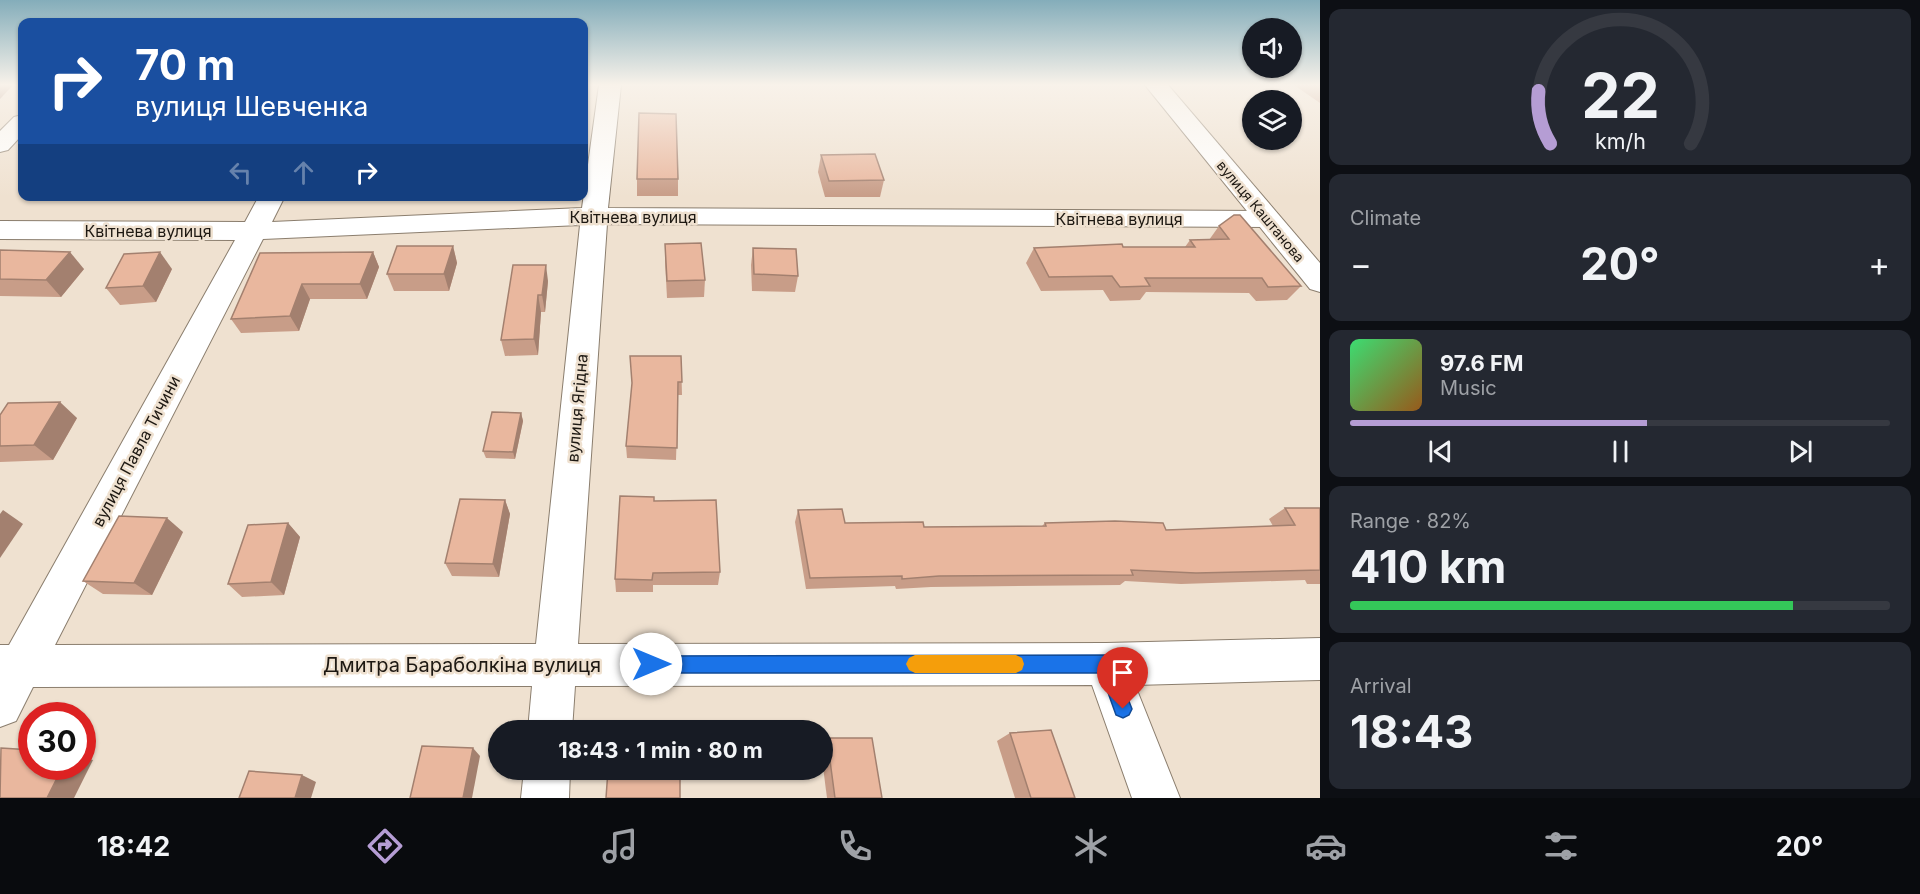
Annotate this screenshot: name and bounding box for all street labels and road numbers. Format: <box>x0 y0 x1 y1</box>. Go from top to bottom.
street label: вулиця Каштанова <box>1214 157 1308 265</box>
street label: Квітнева вулиця <box>569 207 697 227</box>
street label: Квітнева вулиця <box>1055 209 1183 229</box>
street label: Квітнева вулиця <box>84 221 212 241</box>
street label: вулиця Ягідна <box>562 353 592 463</box>
street label: вулиця Павла Тичини <box>88 372 184 530</box>
street label: Дмитра Бараболкіна вулиця <box>323 653 601 677</box>

